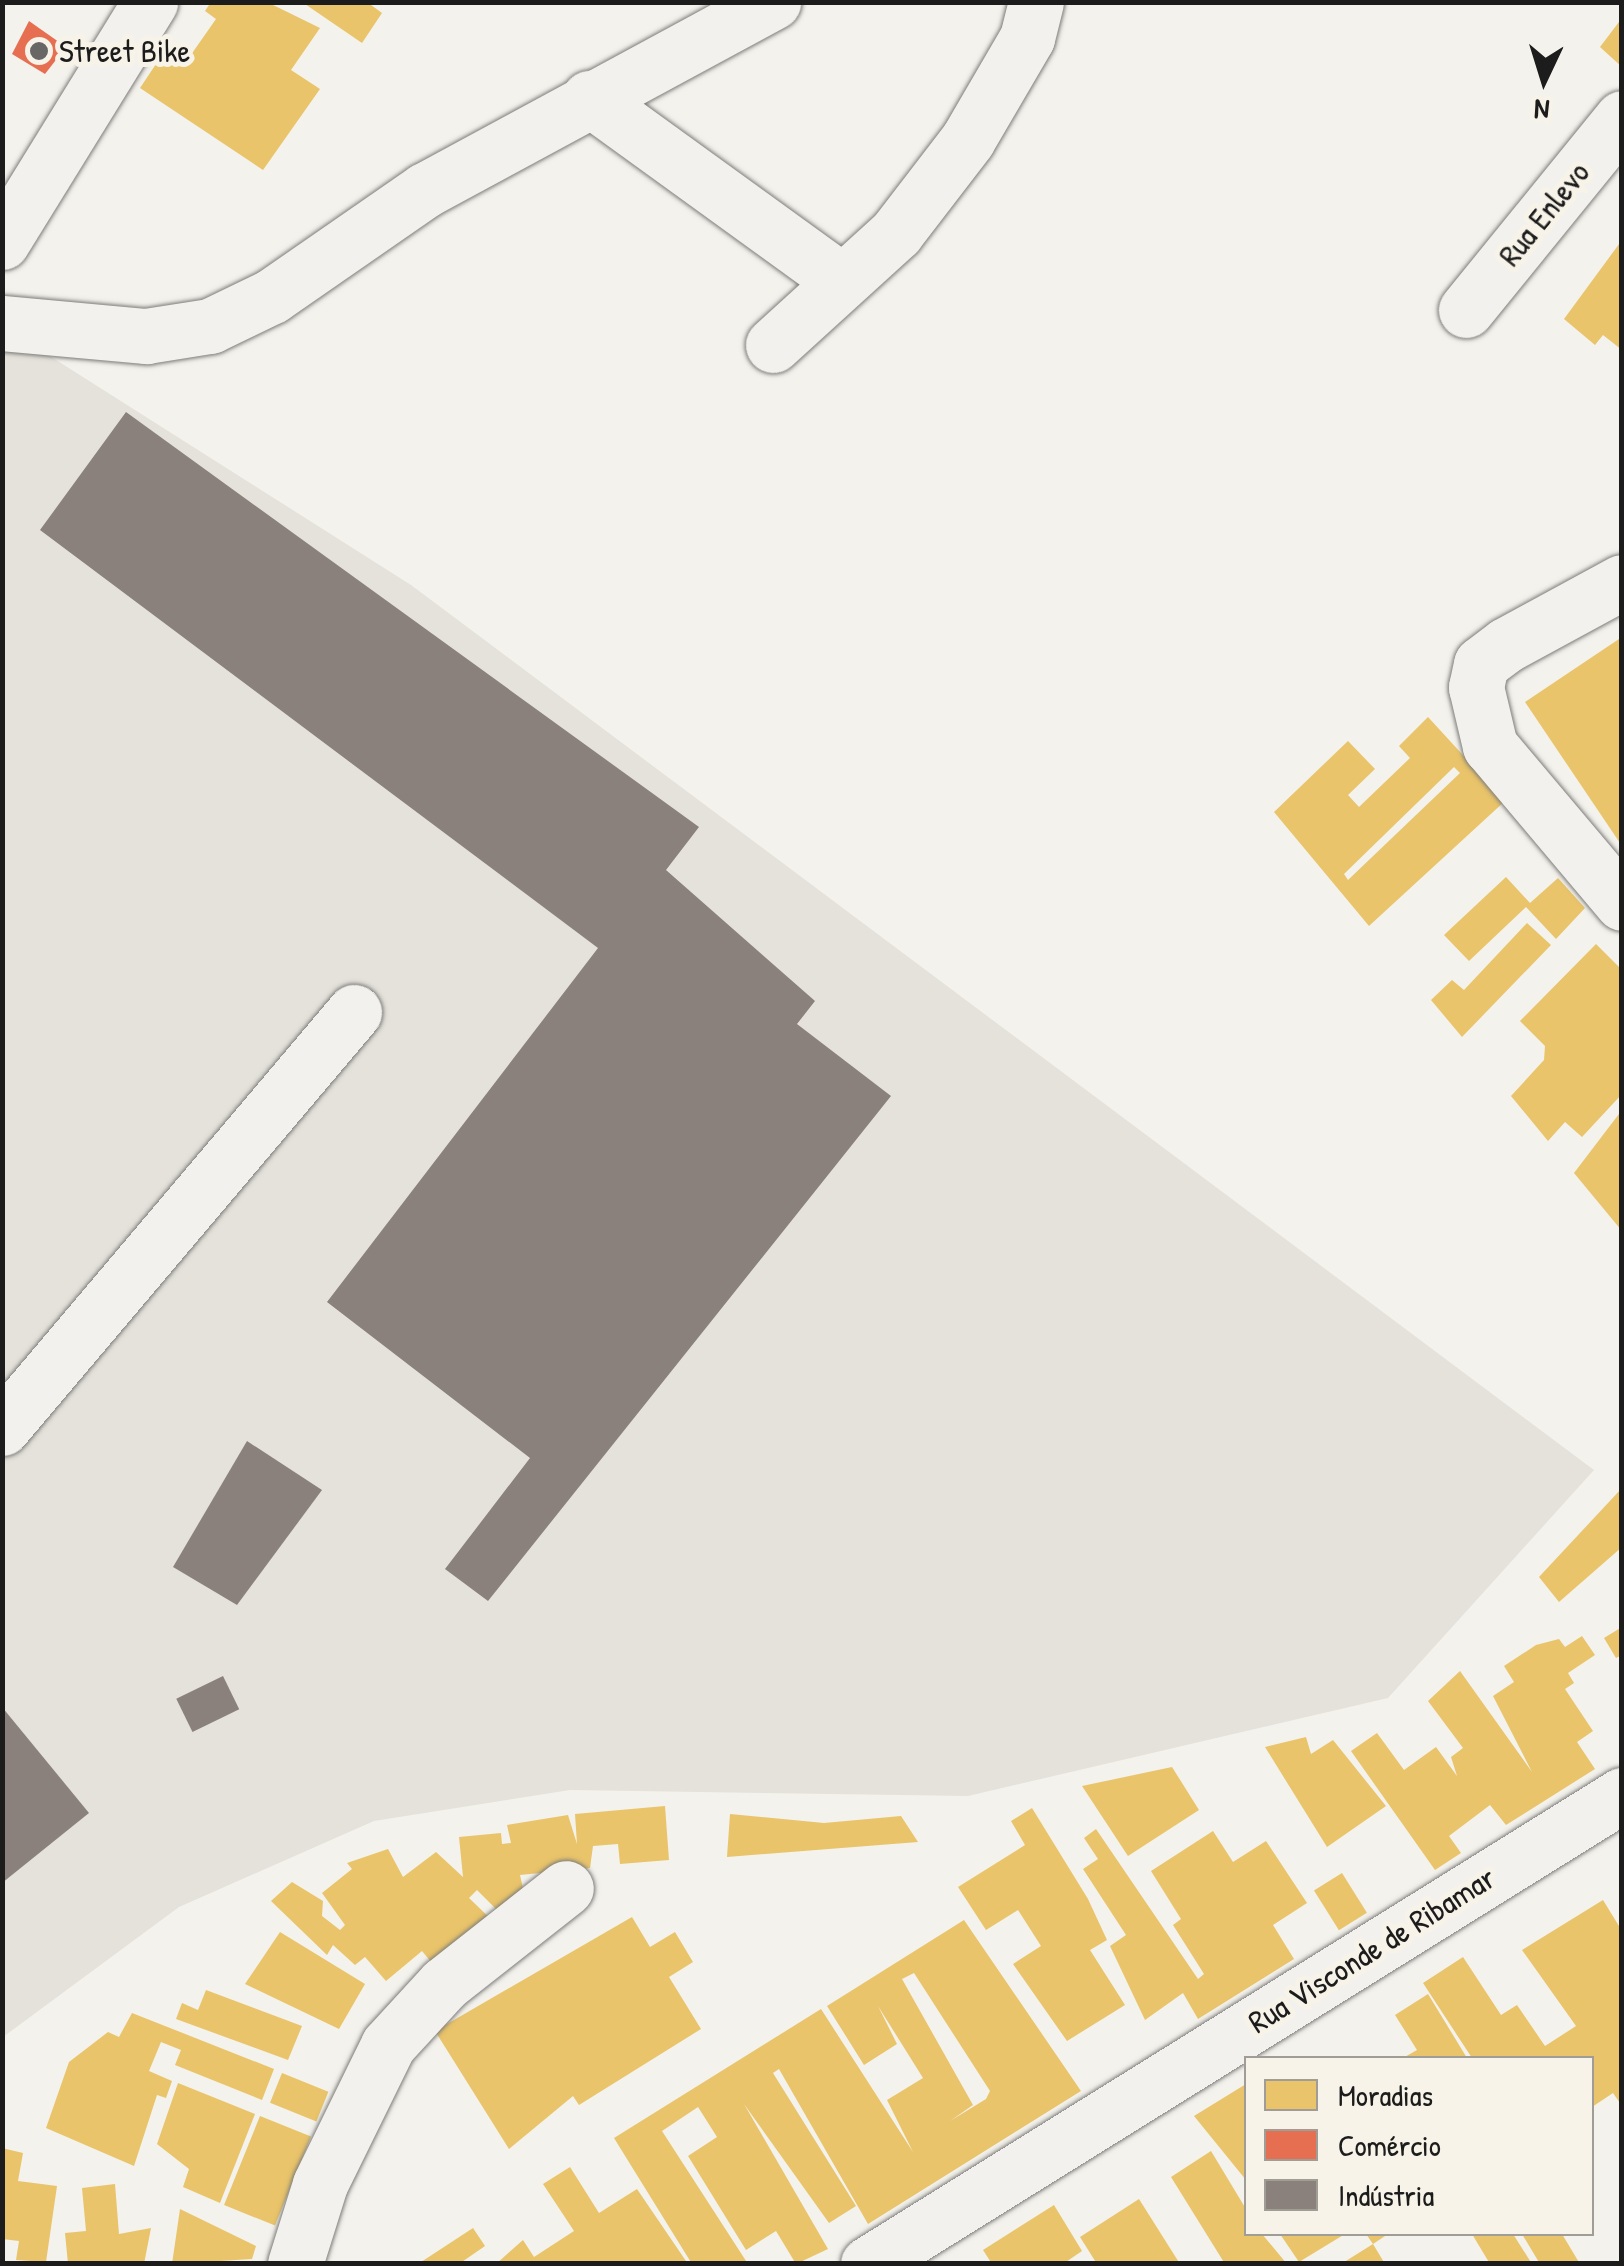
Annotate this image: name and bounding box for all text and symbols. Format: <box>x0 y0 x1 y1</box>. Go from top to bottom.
north arrow <box>1494 30 1594 130</box>
place label: Street Bike <box>59 32 190 70</box>
marker: Street Bike <box>28 40 50 62</box>
text: N <box>1533 90 1551 129</box>
street label: Rua Enlevo <box>1490 154 1598 274</box>
street label: Rua Visconde de Ribamar <box>1242 1859 1502 2041</box>
legend <box>1244 2056 1594 2236</box>
text: Moradias <box>1338 2075 1433 2115</box>
text: Comércio <box>1338 2125 1441 2165</box>
text: Indústria <box>1338 2175 1434 2215</box>

